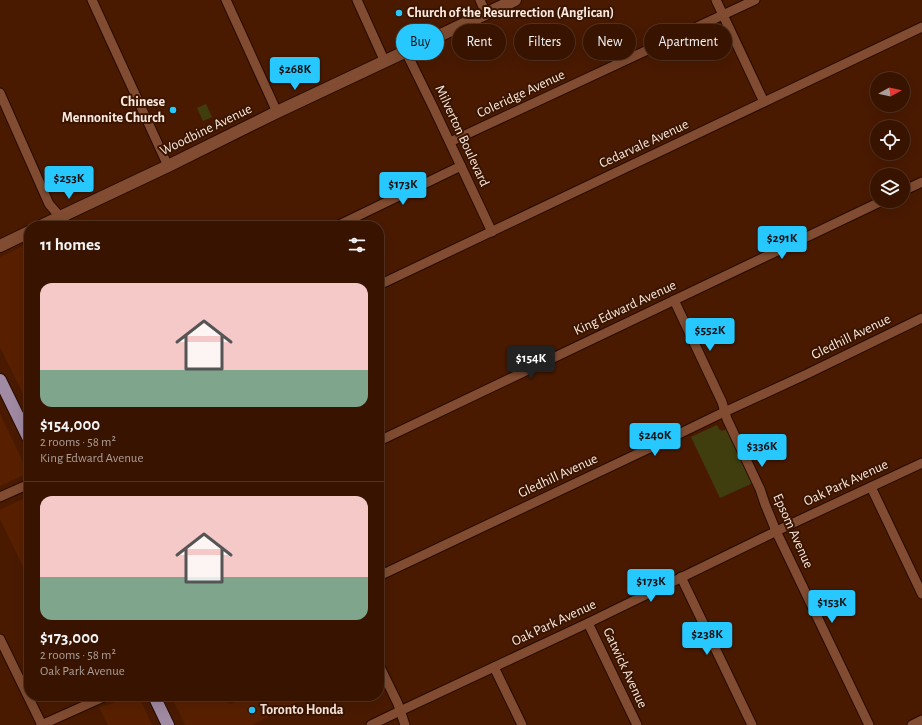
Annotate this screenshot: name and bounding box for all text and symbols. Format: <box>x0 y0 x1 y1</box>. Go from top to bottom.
place label: Church of the Resurrection (Anglican) <box>407 6 614 20</box>
marker: Church of the Resurrection (Anglican) <box>394 8 404 18</box>
chip: Buy <box>396 24 444 60</box>
chip: Rent <box>452 24 506 60</box>
chip: Filters <box>514 24 575 60</box>
chip: New <box>583 24 636 60</box>
chip: Apartment <box>644 24 732 60</box>
pin: $268K <box>267 57 323 91</box>
text: $268K <box>279 63 311 76</box>
street label: Coleridge Avenue <box>475 68 567 120</box>
north arrow <box>870 72 910 112</box>
map controls <box>870 72 910 208</box>
street label: Milverton Boulevard <box>432 83 492 189</box>
place label: Chinese Mennonite Church <box>62 95 165 125</box>
street label: Woodbine Avenue <box>158 102 254 158</box>
marker: Chinese Mennonite Church <box>168 105 178 115</box>
street label: Cedarvale Avenue <box>597 117 691 171</box>
button: locate <box>870 120 910 160</box>
pin: $253K <box>41 166 97 200</box>
button: layers <box>870 168 910 208</box>
text: $253K <box>54 172 84 185</box>
pin: $173K <box>375 172 431 206</box>
text: $173K <box>388 178 418 191</box>
pin: $291K <box>754 226 810 260</box>
text: $291K <box>767 232 797 245</box>
icon: filters <box>346 234 368 256</box>
text: 11 homes <box>40 236 100 253</box>
street label: King Edward Avenue <box>572 278 678 338</box>
icon: home <box>168 309 240 381</box>
street label: Gledhill Avenue <box>809 312 893 362</box>
pin: $552K <box>682 318 738 352</box>
text: $552K <box>695 324 725 337</box>
pin: $154K <box>503 346 559 380</box>
text: $154K <box>516 352 546 365</box>
text: $154,000 <box>40 416 100 433</box>
pin: $240K <box>627 423 683 457</box>
text: $240K <box>639 429 671 442</box>
pin: $336K <box>734 434 790 468</box>
text: 2 rooms · 58 m² <box>40 436 116 449</box>
text: $336K <box>747 440 777 453</box>
street label: Gledhill Avenue <box>516 451 600 501</box>
text: King Edward Avenue <box>40 452 143 465</box>
street label: Oak Park Avenue <box>802 457 890 509</box>
street label: Epsom Avenue <box>770 492 816 570</box>
icon: home <box>168 522 240 594</box>
pin: $173K <box>623 569 679 603</box>
text: $173K <box>636 575 666 588</box>
pin: $153K <box>804 590 860 624</box>
text: $153K <box>817 596 847 609</box>
street label: Oak Park Avenue <box>510 597 598 649</box>
pin: $238K <box>679 622 735 656</box>
street label: Gatwick Avenue <box>600 626 650 710</box>
text: $238K <box>691 628 723 641</box>
text: $173,000 <box>40 629 99 646</box>
text: 2 rooms · 58 m² <box>40 649 116 662</box>
text: Oak Park Avenue <box>40 665 125 678</box>
place label: Toronto Honda <box>260 703 344 717</box>
marker: Toronto Honda <box>247 705 257 715</box>

